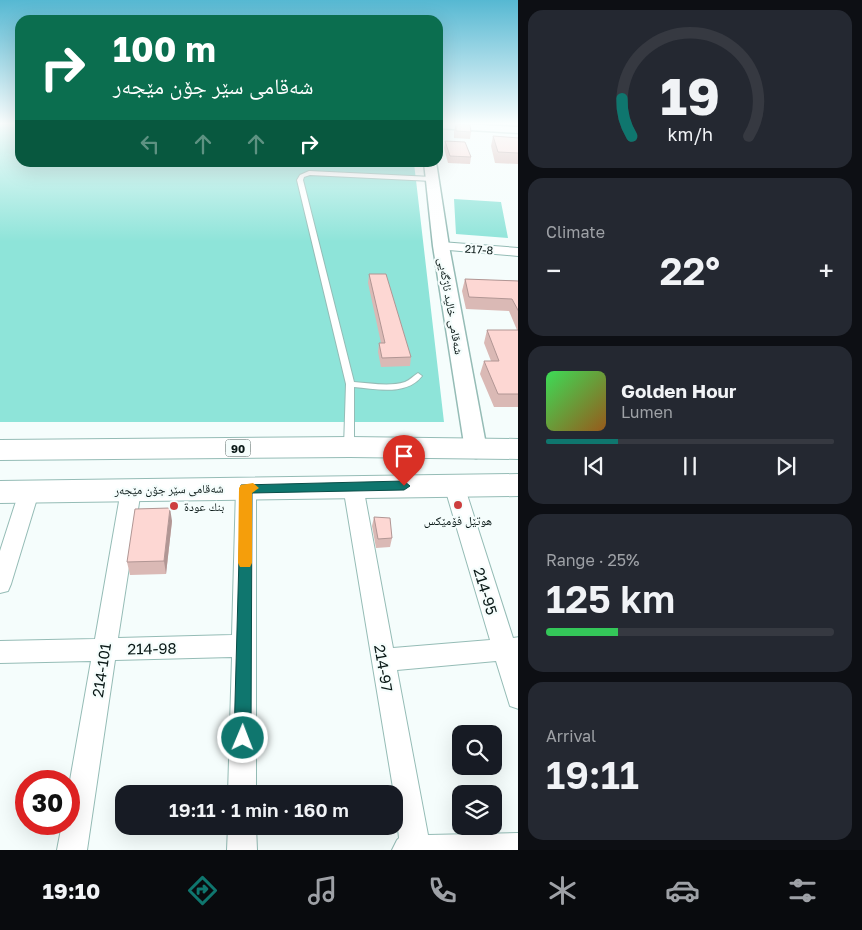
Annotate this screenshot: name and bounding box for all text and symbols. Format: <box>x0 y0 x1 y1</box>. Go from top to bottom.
text: 100 m <box>113 28 216 70</box>
icon: right <box>30 35 95 100</box>
text: 19 <box>660 64 720 126</box>
text: شەقامی سێر جۆن مێجەر <box>113 72 313 99</box>
text: km/h <box>667 123 713 145</box>
icon: left <box>136 130 164 158</box>
icon: ahead <box>189 130 217 158</box>
icon: ahead <box>242 130 270 158</box>
icon: right <box>295 130 323 158</box>
text: Climate <box>546 222 605 242</box>
street label: 217-8 <box>464 242 494 256</box>
text: 22° <box>660 248 720 293</box>
text: − <box>546 254 561 287</box>
text: + <box>819 254 834 287</box>
street label: شەقامی خالید ئاژگەیی <box>435 256 467 356</box>
text: Golden Hour <box>621 379 736 402</box>
text: Lumen <box>621 402 673 422</box>
pin <box>383 435 425 486</box>
road number: 90 <box>226 439 250 456</box>
icon: arrive <box>390 442 418 470</box>
icon: previous <box>580 452 608 480</box>
icon: pause <box>676 452 704 480</box>
icon: next <box>772 452 800 480</box>
street label: شەقامی سێر جۆن مێجەر <box>113 481 224 498</box>
place label: بنك عودة <box>184 499 224 514</box>
marker: هوتێل فۆمێکس <box>452 499 464 511</box>
marker: بنك عودة <box>168 500 180 512</box>
place label: هوتێل فۆمێکس <box>424 513 492 528</box>
text: Range · 25% <box>546 550 640 570</box>
street label: 214-95 <box>470 565 502 617</box>
text: 125 km <box>546 576 675 621</box>
street label: 214-98 <box>127 639 177 657</box>
street label: 214-101 <box>88 642 114 698</box>
street label: 214-97 <box>371 643 397 693</box>
position arrow <box>216 711 268 763</box>
map controls <box>452 725 502 835</box>
button: search <box>452 725 502 775</box>
text: Arrival <box>546 726 596 746</box>
text: 19:11 <box>546 752 639 797</box>
speed limit sign: 30 <box>15 770 80 835</box>
button: layers <box>452 785 502 835</box>
text: 19:11 · 1 min · 160 m <box>169 798 349 821</box>
icon: directions <box>185 873 220 908</box>
icon: music <box>305 873 340 908</box>
icon: phone <box>425 873 460 908</box>
icon: climate <box>545 873 580 908</box>
icon: car <box>665 873 700 908</box>
icon: filters <box>785 873 820 908</box>
text: 19:10 <box>42 877 100 904</box>

